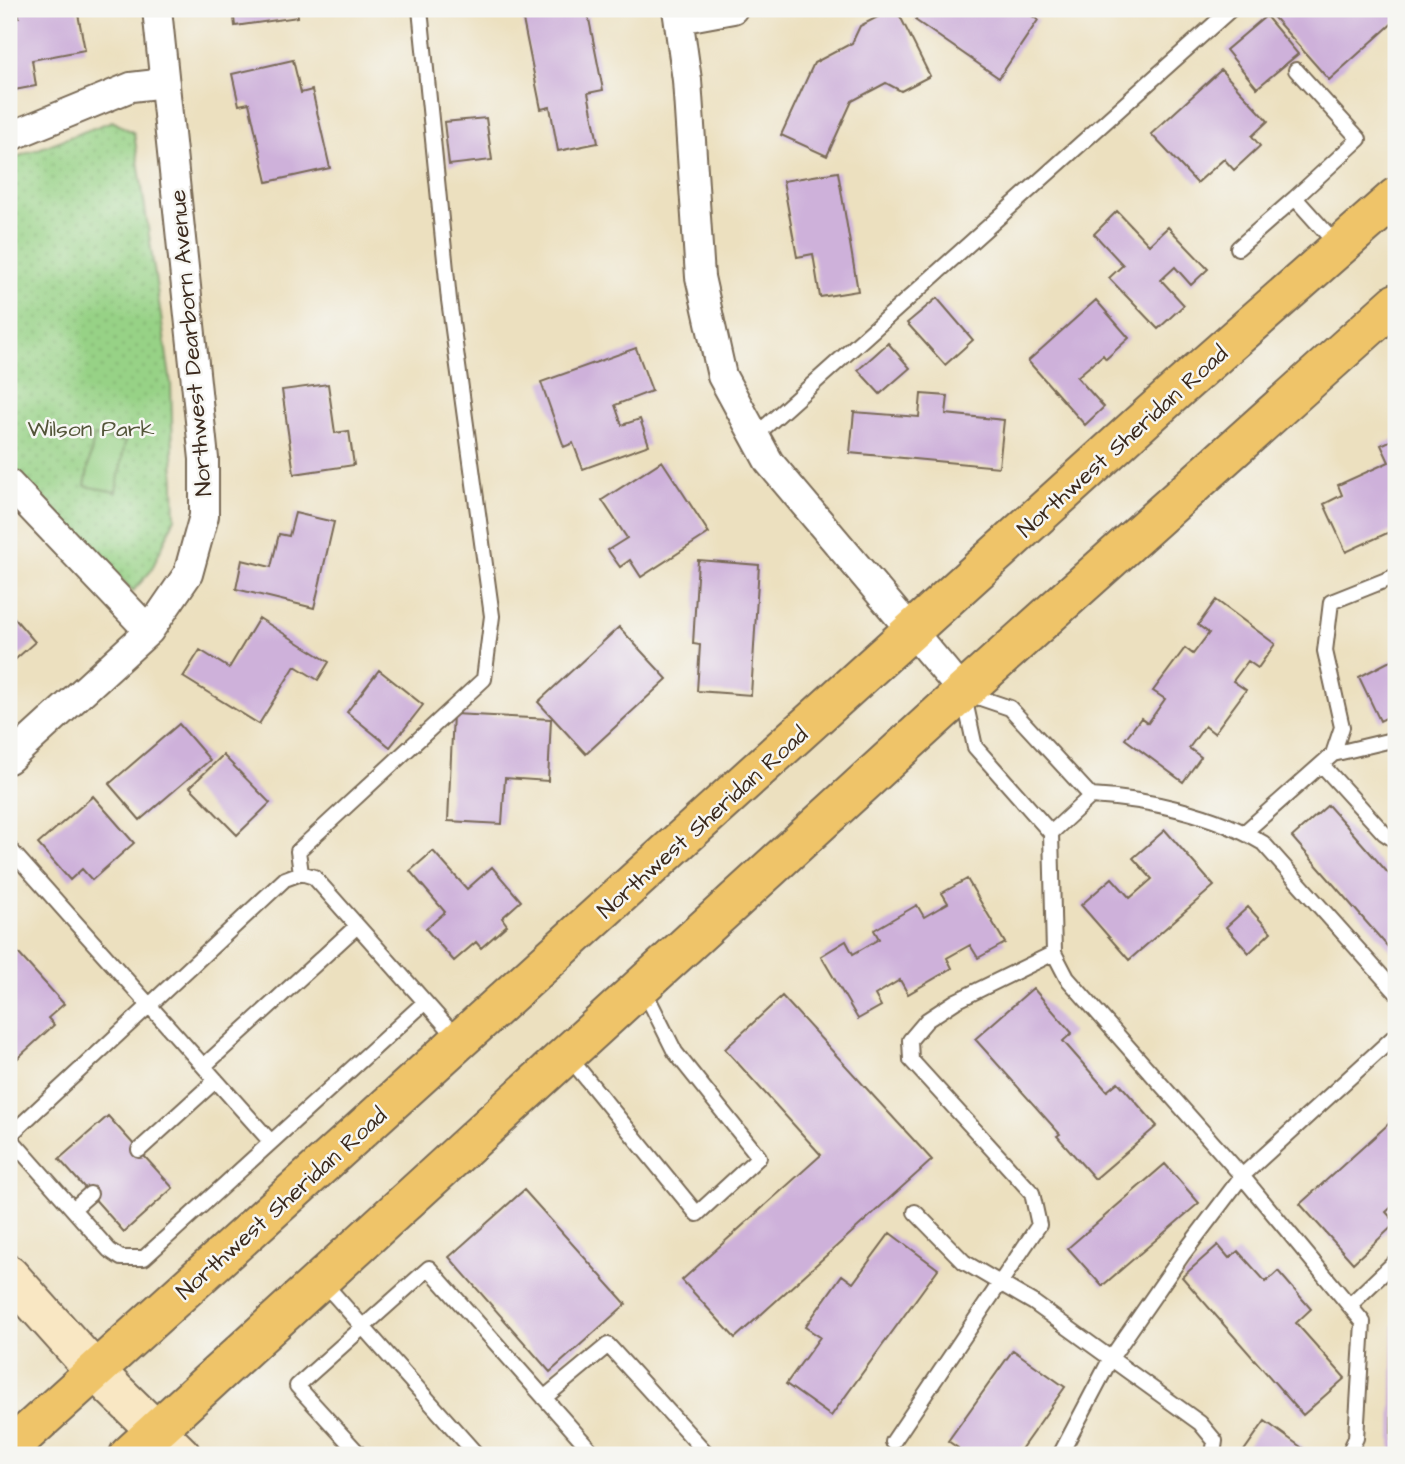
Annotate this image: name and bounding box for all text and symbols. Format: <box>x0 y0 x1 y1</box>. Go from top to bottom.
street label: Northwest Dearborn Avenue <box>162 188 220 498</box>
street label: Northwest Sheridan Road <box>1010 338 1235 545</box>
park label: Wilson Park <box>27 413 155 445</box>
street label: Northwest Sheridan Road <box>590 719 815 926</box>
street label: Northwest Sheridan Road <box>169 1100 394 1307</box>

